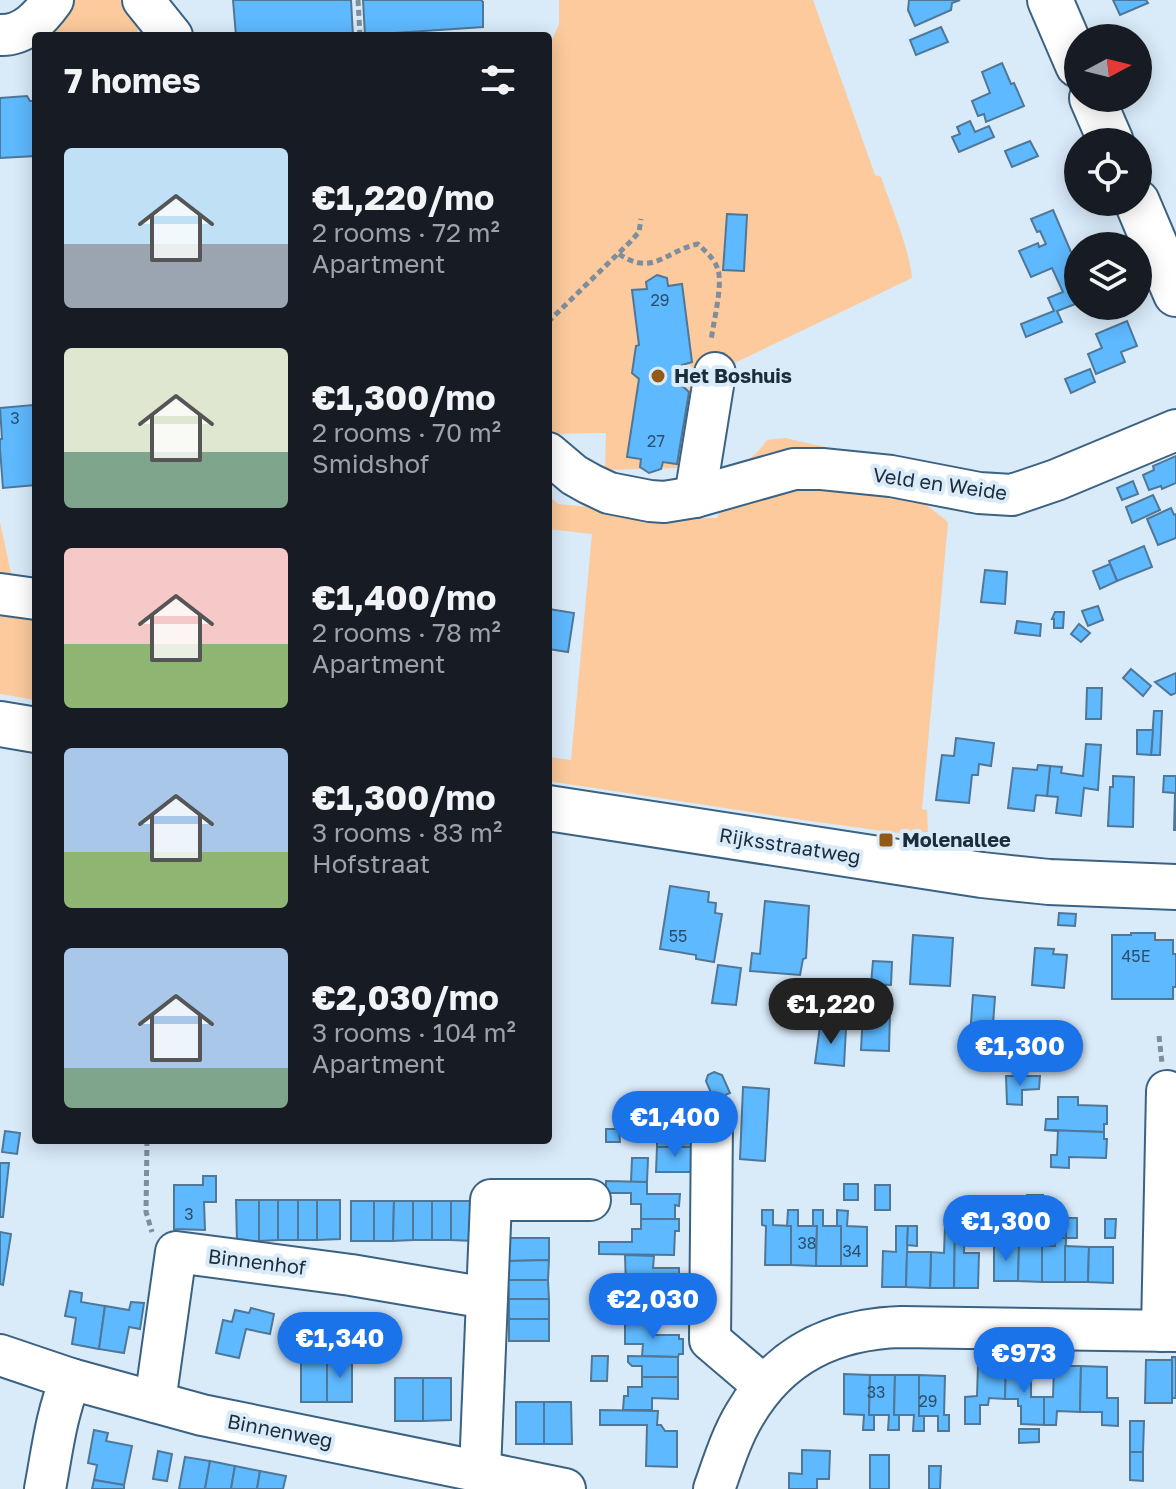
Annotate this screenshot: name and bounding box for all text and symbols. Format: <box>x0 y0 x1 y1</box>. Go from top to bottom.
north arrow <box>1064 24 1152 112</box>
map controls <box>1064 24 1152 320</box>
icon: filters <box>476 58 520 102</box>
text: 7 homes <box>64 60 201 100</box>
button: locate <box>1064 128 1152 216</box>
text: €1,220/mo <box>312 177 494 217</box>
icon: home <box>128 180 224 276</box>
text: 2 rooms · 72 m² <box>312 217 500 248</box>
button: layers <box>1064 232 1152 320</box>
text: Apartment <box>312 248 445 279</box>
house number: 29 <box>651 290 669 310</box>
place label: Het Boshuis <box>674 363 792 387</box>
marker: Het Boshuis <box>649 367 667 385</box>
text: €1,300/mo <box>312 377 496 417</box>
icon: home <box>128 380 224 476</box>
house number: 3 <box>10 408 20 428</box>
text: 2 rooms · 70 m² <box>312 417 501 448</box>
house number: 27 <box>647 431 665 451</box>
text: Smidshof <box>312 448 429 479</box>
street label: Veld en Weide <box>871 462 1009 504</box>
text: €1,400/mo <box>312 577 496 617</box>
icon: home <box>128 580 224 676</box>
text: 2 rooms · 78 m² <box>312 617 501 648</box>
text: Apartment <box>312 648 445 679</box>
text: €1,300/mo <box>312 777 496 817</box>
icon: home <box>128 780 224 876</box>
text: 3 rooms · 83 m² <box>312 817 502 848</box>
street label: Rijksstraatweg <box>718 822 863 868</box>
place label: Molenallee <box>902 827 1011 851</box>
marker: Molenallee <box>877 831 895 849</box>
text: Hofstraat <box>312 848 430 879</box>
house number: 55 <box>669 926 687 946</box>
house number: 45E <box>1122 946 1150 966</box>
text: €2,030/mo <box>312 977 499 1017</box>
pin: €1,220 <box>766 978 896 1046</box>
icon: home <box>128 980 224 1076</box>
text: €1,220 <box>787 988 875 1019</box>
text: 3 rooms · 104 m² <box>312 1017 516 1048</box>
pin: €1,300 <box>955 1020 1085 1088</box>
text: €1,300 <box>975 1030 1065 1061</box>
text: Apartment <box>312 1048 445 1079</box>
pin: €1,400 <box>610 1091 740 1159</box>
text: €1,400 <box>630 1101 720 1132</box>
pin: €1,300 <box>941 1195 1071 1263</box>
house number: 3 <box>184 1204 194 1224</box>
text: €1,300 <box>961 1205 1051 1236</box>
house number: 38 <box>797 1233 817 1253</box>
house number: 34 <box>842 1241 862 1261</box>
street label: Binnenhof <box>207 1243 308 1279</box>
pin: €2,030 <box>588 1273 718 1341</box>
text: €2,030 <box>607 1283 699 1314</box>
pin: €1,340 <box>275 1312 405 1380</box>
text: €1,340 <box>295 1322 385 1353</box>
pin: €973 <box>977 1327 1071 1395</box>
text: €973 <box>992 1337 1056 1368</box>
house number: 33 <box>867 1382 885 1402</box>
house number: 29 <box>919 1391 937 1411</box>
street label: Binnenweg <box>225 1408 335 1452</box>

